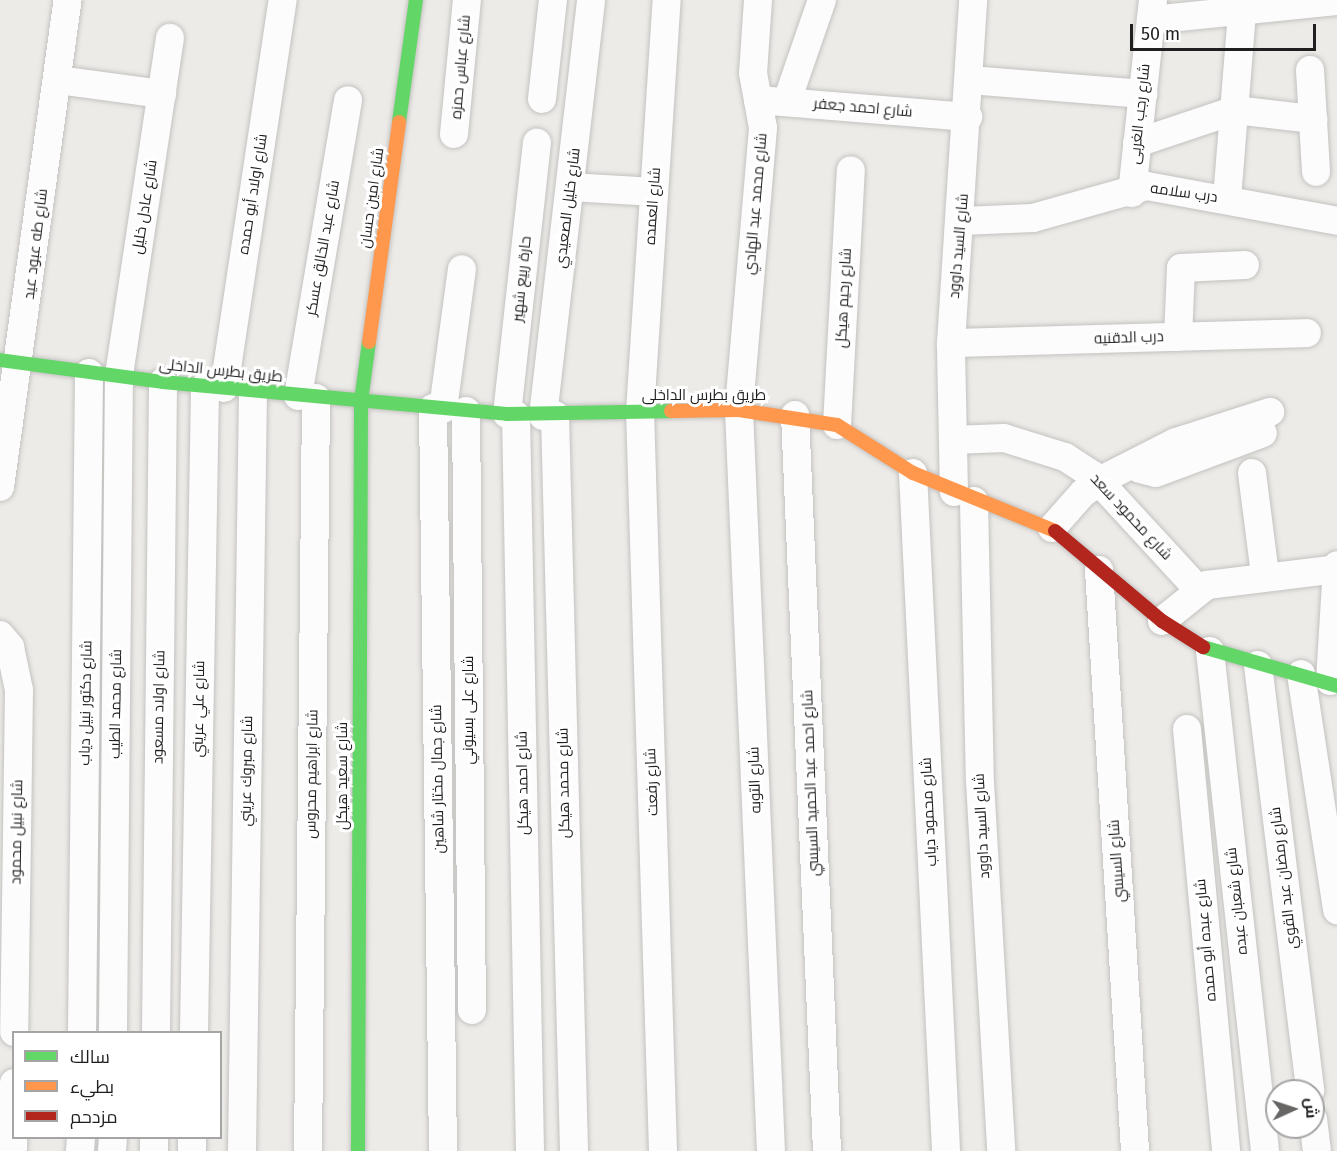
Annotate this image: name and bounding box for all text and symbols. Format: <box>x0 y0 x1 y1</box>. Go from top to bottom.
scale bar <box>1133 12 1319 50</box>
street label: شارع عباس حمزه <box>447 14 475 120</box>
text: 50 m <box>1141 23 1180 45</box>
street label: شارع رجب الغربى <box>1126 63 1154 165</box>
street label: شارع احمد جعفر <box>813 95 913 121</box>
street label: شارع اولاد أبو حمده <box>235 132 271 256</box>
street label: شارع محمد عبد الهادي <box>741 132 771 276</box>
street label: شارع امين حسان <box>356 147 388 249</box>
street label: شارع خليل الصعيدي <box>552 147 584 269</box>
street label: شارع عادل خليل <box>129 158 161 256</box>
street label: شارع العمده <box>641 167 665 245</box>
street label: شارع عبد الخالق عسكر <box>302 179 344 317</box>
street label: درب سلامه <box>1149 179 1219 207</box>
street label: شارع طه عبود عيد <box>20 188 52 300</box>
street label: شارع السيد داوود <box>945 193 973 299</box>
street label: حارة ربيع شهير <box>509 235 535 323</box>
street label: شارع رحيم هيكل <box>832 247 856 349</box>
street label: درب الدقنيه <box>1094 328 1164 348</box>
street label: طريق بطرس الداخلى <box>158 356 284 386</box>
street label: طريق بطرس الداخلى <box>642 387 766 405</box>
street label: شارع محمود سعد <box>1086 470 1176 564</box>
street label: شارع دكتور نبيل دياب <box>76 640 96 766</box>
street label: شارع محمد الطيب <box>106 649 126 759</box>
street label: شارع اولاد مسعود <box>149 650 169 764</box>
street label: شارع على بسيوني <box>460 656 478 764</box>
street label: شارع علي عريني <box>189 660 209 758</box>
street label: شارع احمد عبد الحميد السيسي <box>799 689 823 877</box>
street label: شارع جمال مختار شاهين <box>428 704 448 854</box>
street label: شارع ابراهيم محروس <box>302 709 322 839</box>
street label: شارع مبروك عريني <box>237 715 257 827</box>
street label: شارع سعيد هيكل <box>334 722 352 830</box>
street label: شارع محمد هيكل <box>554 728 574 838</box>
street label: شارع احمد هيكل <box>513 731 533 835</box>
street label: شارع التوبه <box>745 746 765 814</box>
street label: شارع رفعت <box>642 748 662 816</box>
street label: شارع محمود دياب <box>917 757 941 867</box>
street label: شارع السيد داوود <box>970 773 994 879</box>
street label: شارع نبيل محمود <box>7 779 27 885</box>
street label: شارع رمضان عبد القوي <box>1266 806 1302 950</box>
street label: شارع السيسي <box>1105 819 1129 903</box>
street label: شارع شعبان عبده <box>1222 846 1252 956</box>
street label: شارع عبده أبو حمده <box>1192 878 1220 1002</box>
legend <box>12 1031 222 1139</box>
text: سالك <box>70 1046 110 1068</box>
text: بطيء <box>70 1076 114 1098</box>
north arrow <box>1265 1079 1325 1139</box>
text: ش <box>1301 1097 1322 1119</box>
text: مزدحم <box>70 1106 118 1128</box>

